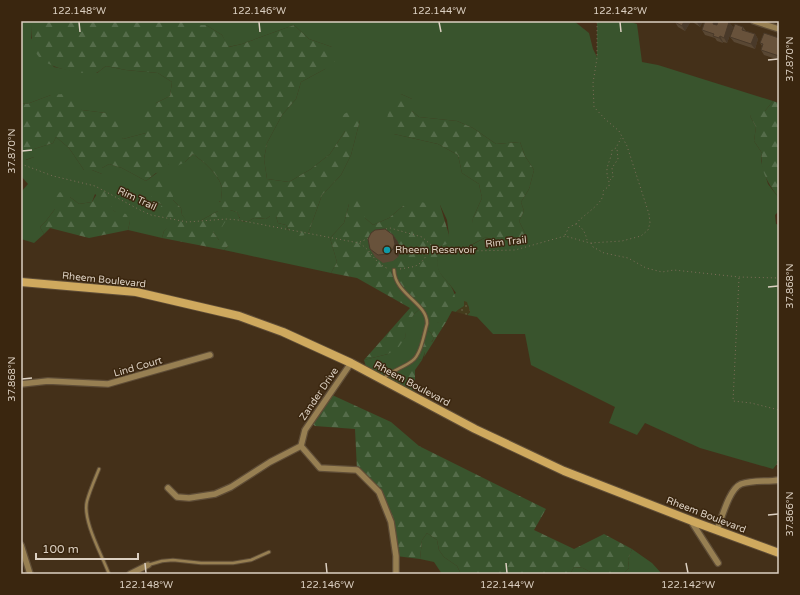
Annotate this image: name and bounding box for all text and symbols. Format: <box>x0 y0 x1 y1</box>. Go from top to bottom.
text: 122.148°W <box>52 5 106 17</box>
text: 122.146°W <box>232 5 286 17</box>
text: 122.144°W <box>412 5 466 17</box>
text: 122.142°W <box>593 5 647 17</box>
text: 37.870°N <box>784 36 796 82</box>
text: 37.870°N <box>6 128 18 174</box>
street label: Rim Trail <box>116 185 158 213</box>
street label: Rim Trail <box>485 234 527 250</box>
place label: Rheem Reservoir <box>395 244 476 256</box>
marker: Rheem Reservoir <box>382 245 392 255</box>
text: 37.868°N <box>784 263 796 309</box>
street label: Rheem Boulevard <box>61 270 147 290</box>
street label: Lind Court <box>112 354 164 380</box>
text: 37.868°N <box>6 356 18 402</box>
street label: Rheem Boulevard <box>372 359 452 409</box>
street label: Zander Drive <box>297 365 341 423</box>
text: 37.866°N <box>784 491 796 537</box>
street label: Rheem Boulevard <box>664 494 748 536</box>
scale bar <box>36 535 138 561</box>
text: 100 m <box>42 542 79 556</box>
text: 122.148°W <box>119 579 173 591</box>
text: 122.146°W <box>300 579 354 591</box>
text: 122.144°W <box>480 579 534 591</box>
text: 122.142°W <box>661 579 715 591</box>

